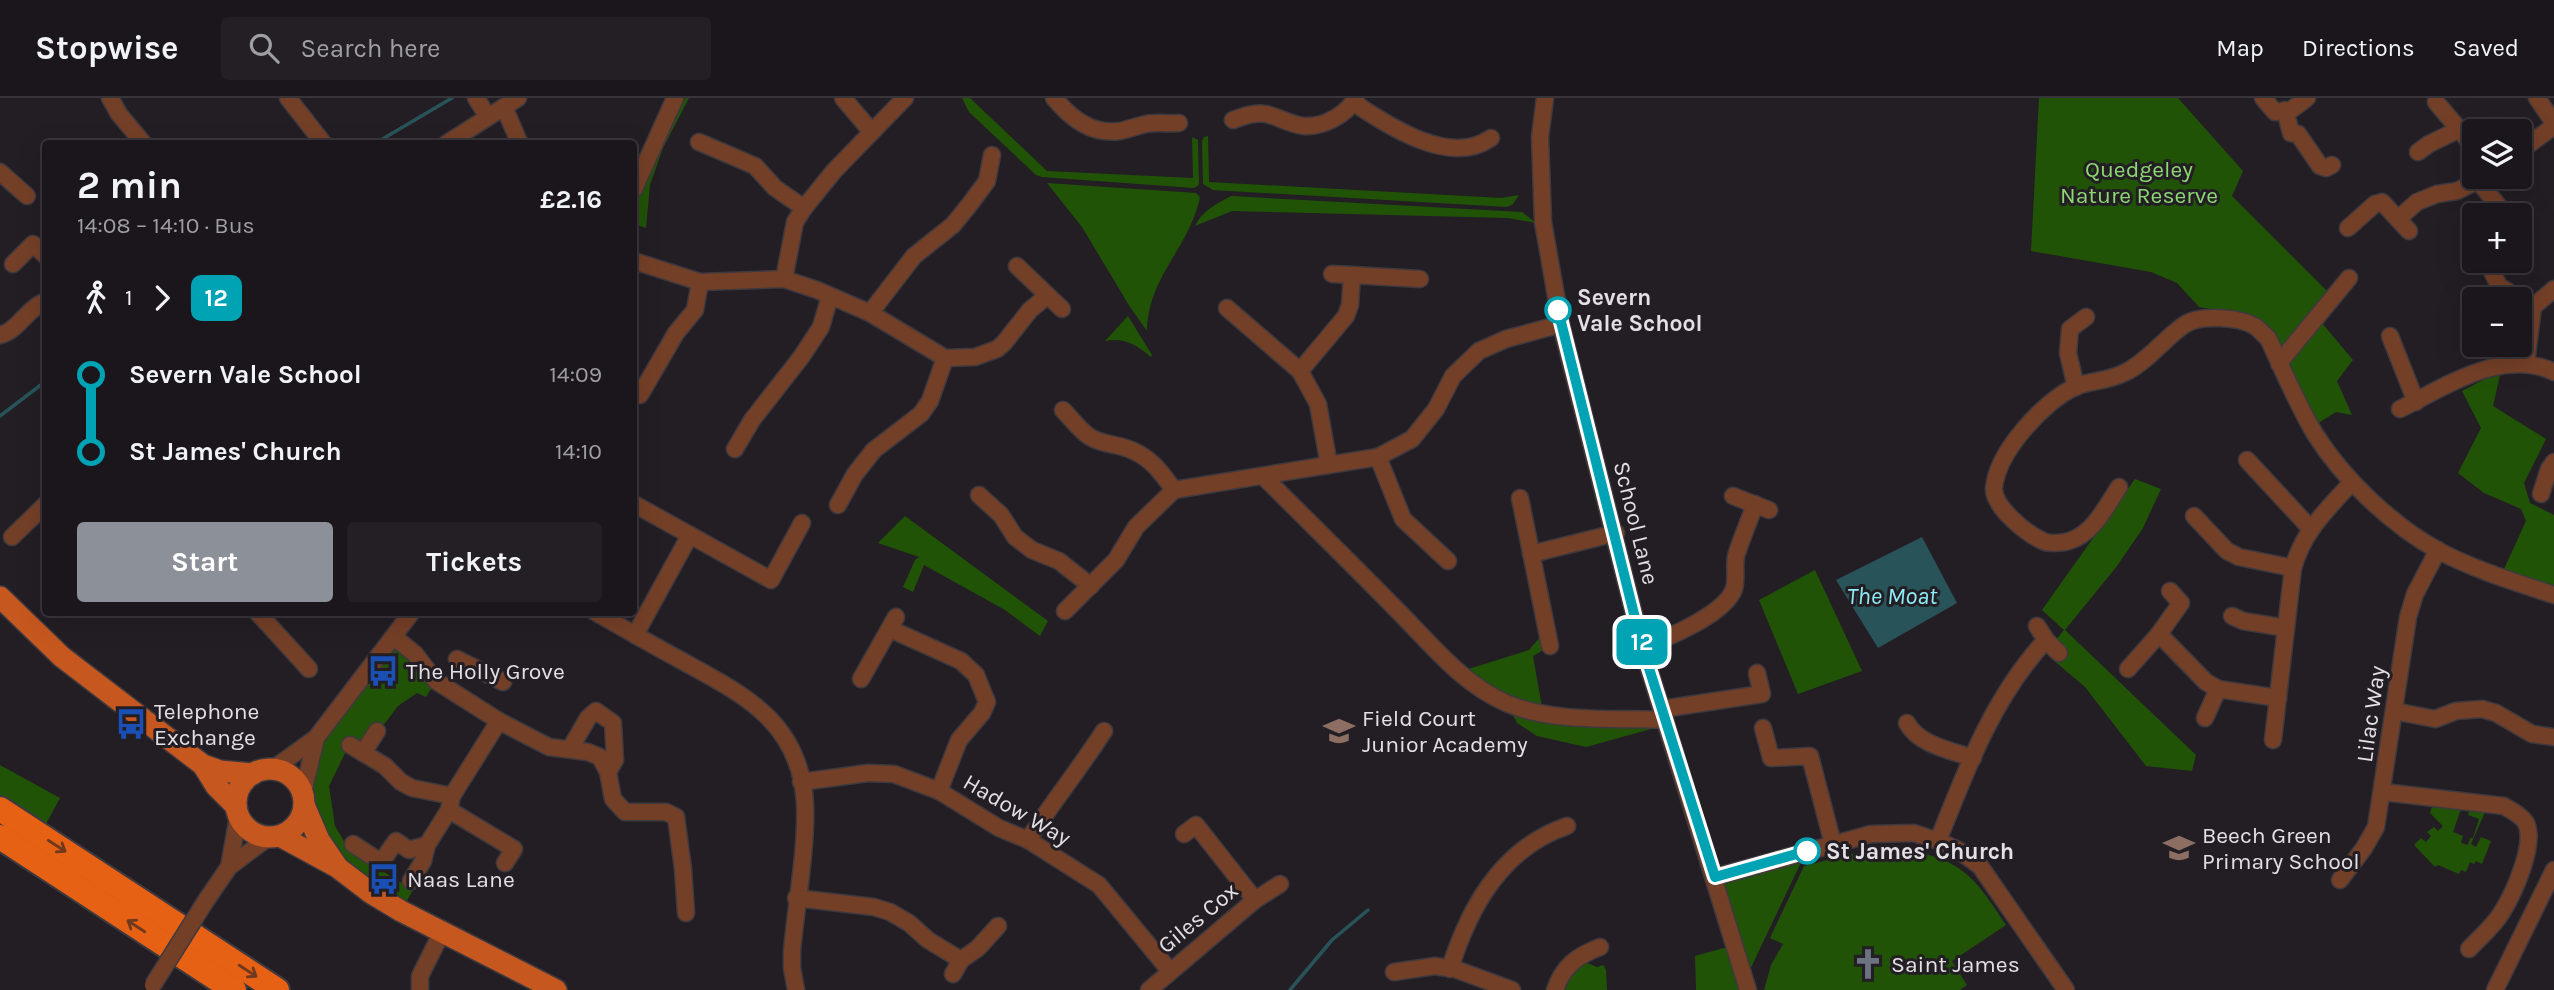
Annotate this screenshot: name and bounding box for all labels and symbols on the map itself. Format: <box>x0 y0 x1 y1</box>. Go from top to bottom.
park label: Quedgeley Nature Reserve <box>2060 156 2218 209</box>
place label: Severn Vale School <box>1577 284 1703 337</box>
marker: Severn Vale School <box>1545 297 1571 323</box>
street label: School Lane <box>1608 459 1664 587</box>
water label: The Moat <box>1847 582 1938 610</box>
line badge: 12 <box>1610 619 1674 665</box>
bus stop icon: The Holly Grove <box>366 654 400 688</box>
place label: The Holly Grove <box>406 658 565 685</box>
street label: Lilac Way <box>2351 664 2391 764</box>
place label: Telephone Exchange <box>154 698 259 751</box>
place label: Field Court Junior Academy <box>1362 705 1528 758</box>
bus stop icon: Telephone Exchange <box>114 707 148 741</box>
school or university icon: Field Court Junior Academy <box>1322 714 1356 748</box>
street label: Hadow Way <box>958 768 1076 852</box>
place label: Beech Green Primary School <box>2202 822 2360 875</box>
school or university icon: Beech Green Primary School <box>2162 831 2196 865</box>
marker: St James' Church <box>1794 838 1820 864</box>
place label: St James' Church <box>1826 838 2014 865</box>
one-way arrow <box>47 839 66 854</box>
bus stop icon: Naas Lane <box>367 862 401 896</box>
place label: Naas Lane <box>407 866 515 893</box>
street label: Giles Cox <box>1153 877 1244 959</box>
one-way arrow <box>127 919 146 933</box>
church icon: Saint James <box>1851 947 1885 981</box>
place label: Saint James <box>1891 951 2020 978</box>
one-way arrow <box>237 964 257 978</box>

